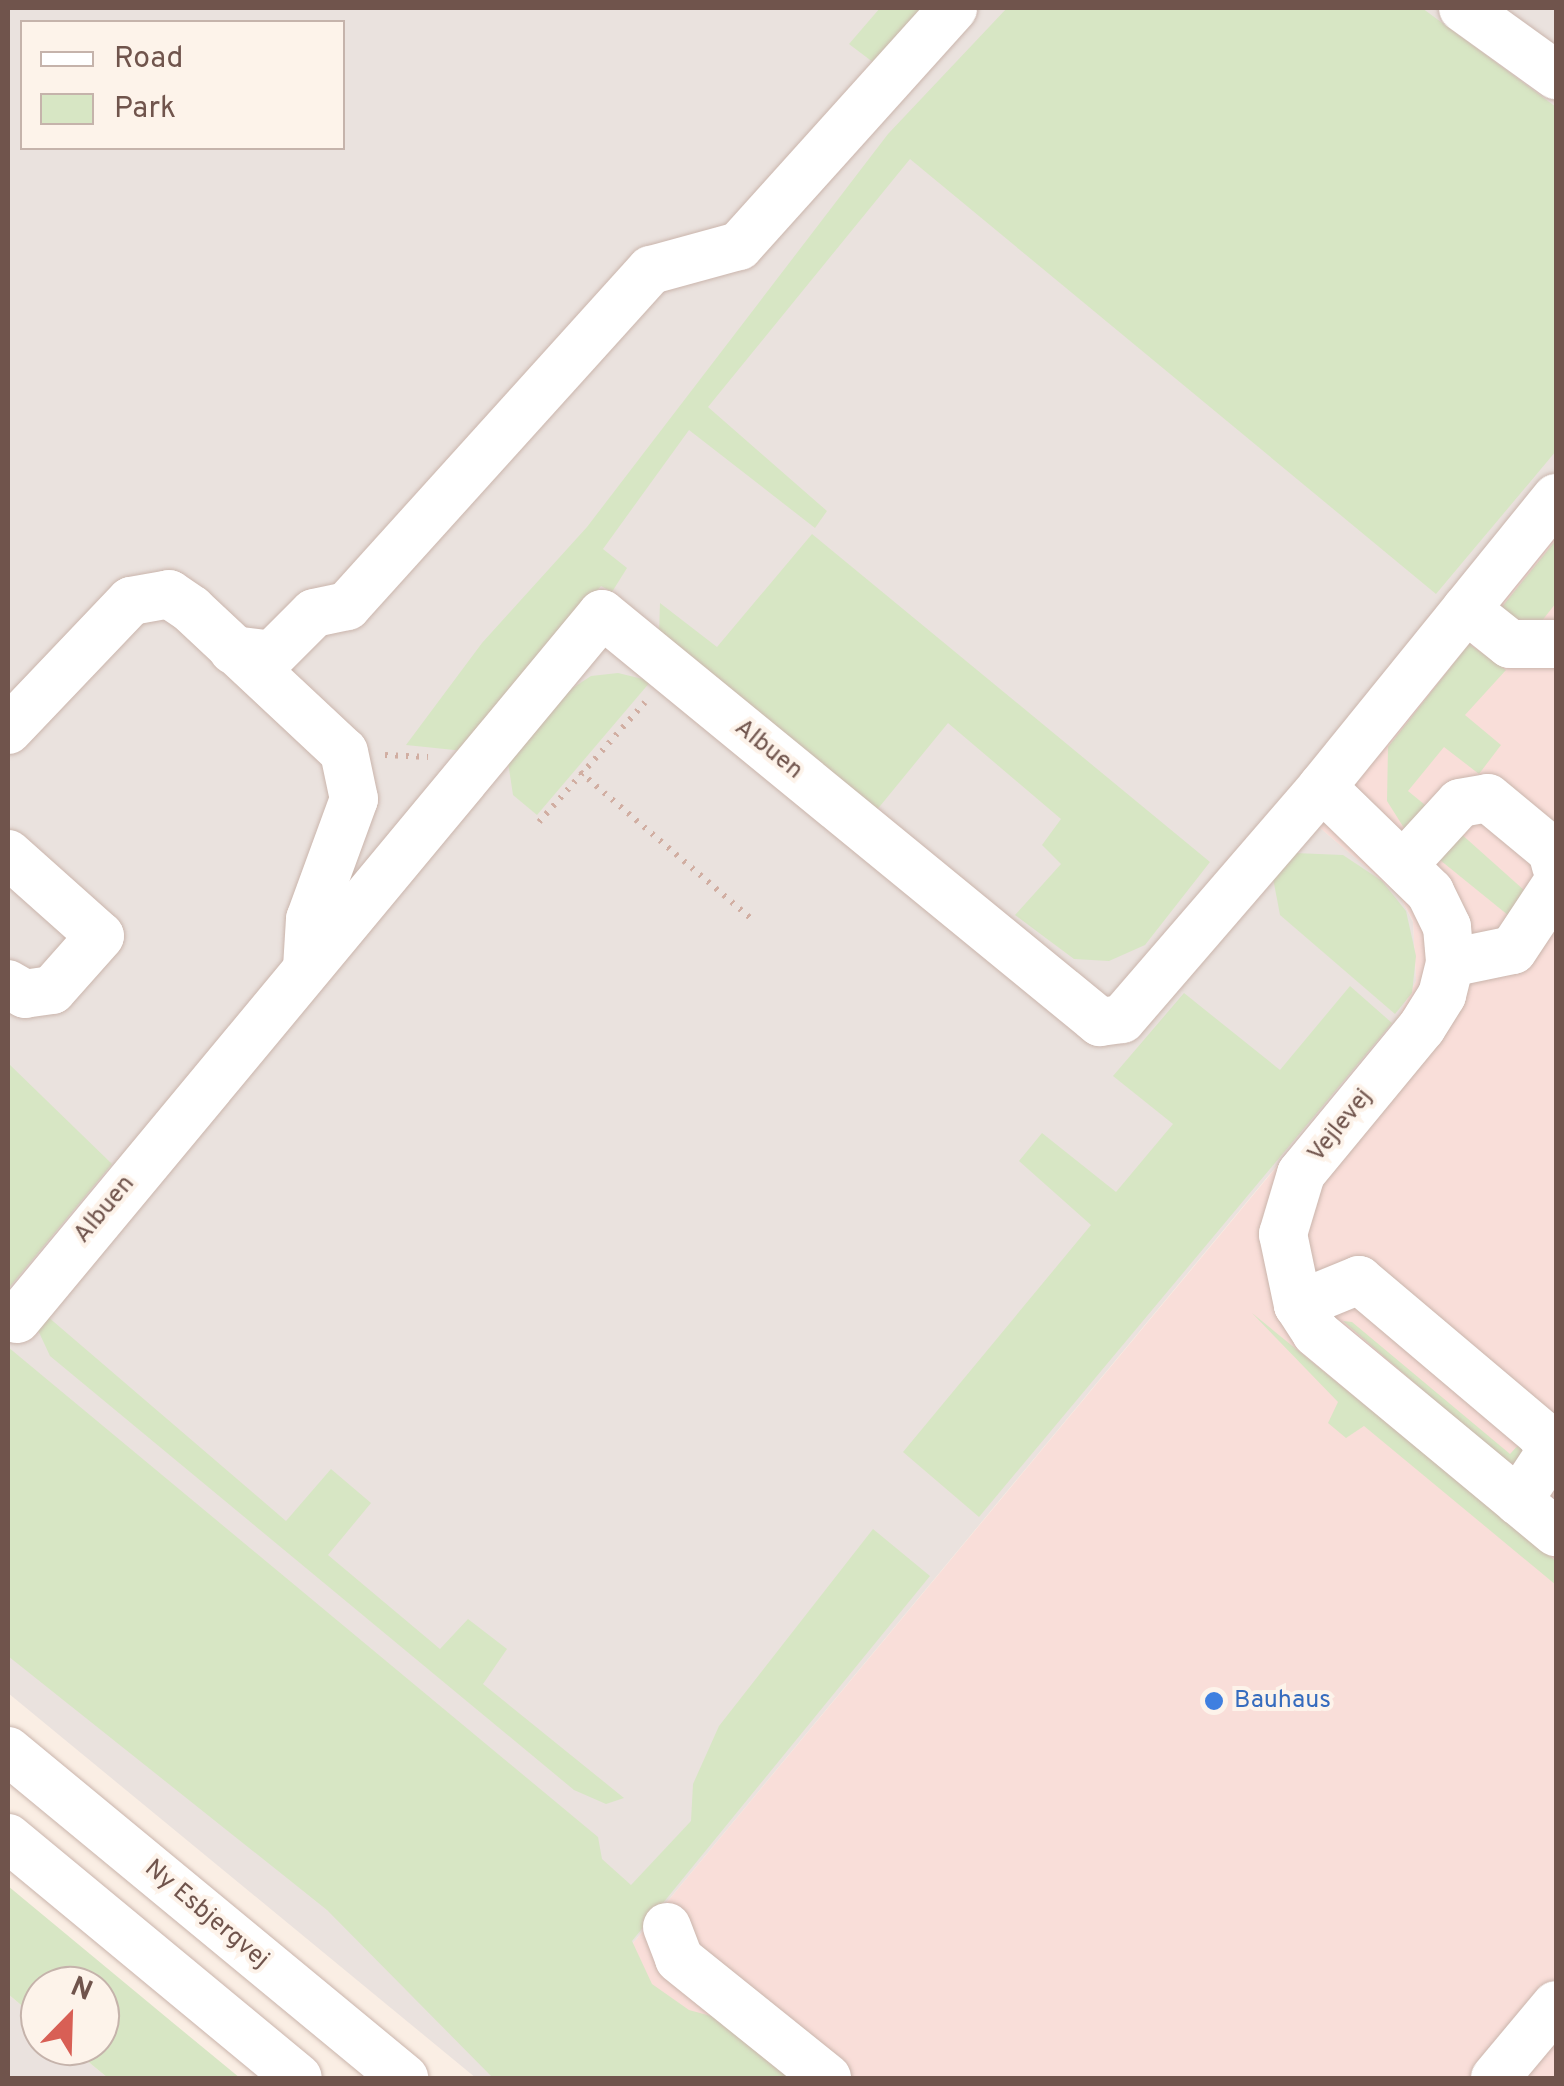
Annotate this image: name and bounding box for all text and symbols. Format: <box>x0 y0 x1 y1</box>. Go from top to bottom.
legend <box>20 20 345 150</box>
text: Road <box>114 41 183 78</box>
text: Park <box>114 91 176 128</box>
street label: Albuen <box>728 713 808 787</box>
street label: Vejlevej <box>1302 1083 1380 1169</box>
street label: Albuen <box>68 1170 142 1250</box>
place label: Bauhaus <box>1234 1686 1331 1716</box>
marker: Bauhaus <box>1203 1690 1225 1712</box>
street label: Ny Esbjergvej <box>138 1854 274 1976</box>
north arrow <box>20 1966 120 2066</box>
text: N <box>65 1970 97 2011</box>

